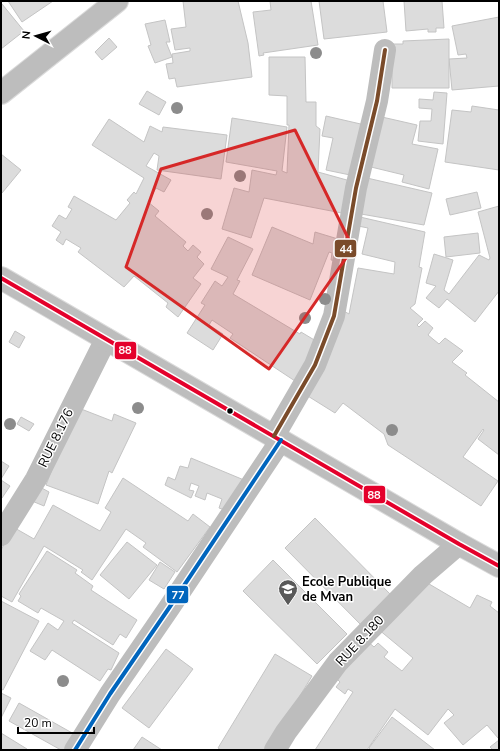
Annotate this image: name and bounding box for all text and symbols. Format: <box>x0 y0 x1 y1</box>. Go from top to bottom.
north arrow <box>16 16 56 56</box>
text: N <box>19 30 34 40</box>
line badge: 44 <box>334 239 357 258</box>
text: 44 <box>339 242 353 257</box>
line badge: 88 <box>114 341 137 360</box>
text: 88 <box>118 343 132 358</box>
street label: RUE 8.176 <box>34 405 78 470</box>
unlabelled marker <box>225 406 235 416</box>
line badge: 88 <box>363 485 386 504</box>
text: 88 <box>367 488 381 503</box>
place label: Ecole Publique de Mvan <box>302 573 391 606</box>
school or university icon: Ecole Publique de Mvan <box>277 578 299 606</box>
line badge: 77 <box>166 585 189 604</box>
text: 77 <box>171 588 185 603</box>
street label: RUE 8.180 <box>332 612 388 670</box>
scale bar <box>18 709 94 735</box>
text: 20 m <box>24 715 52 731</box>

